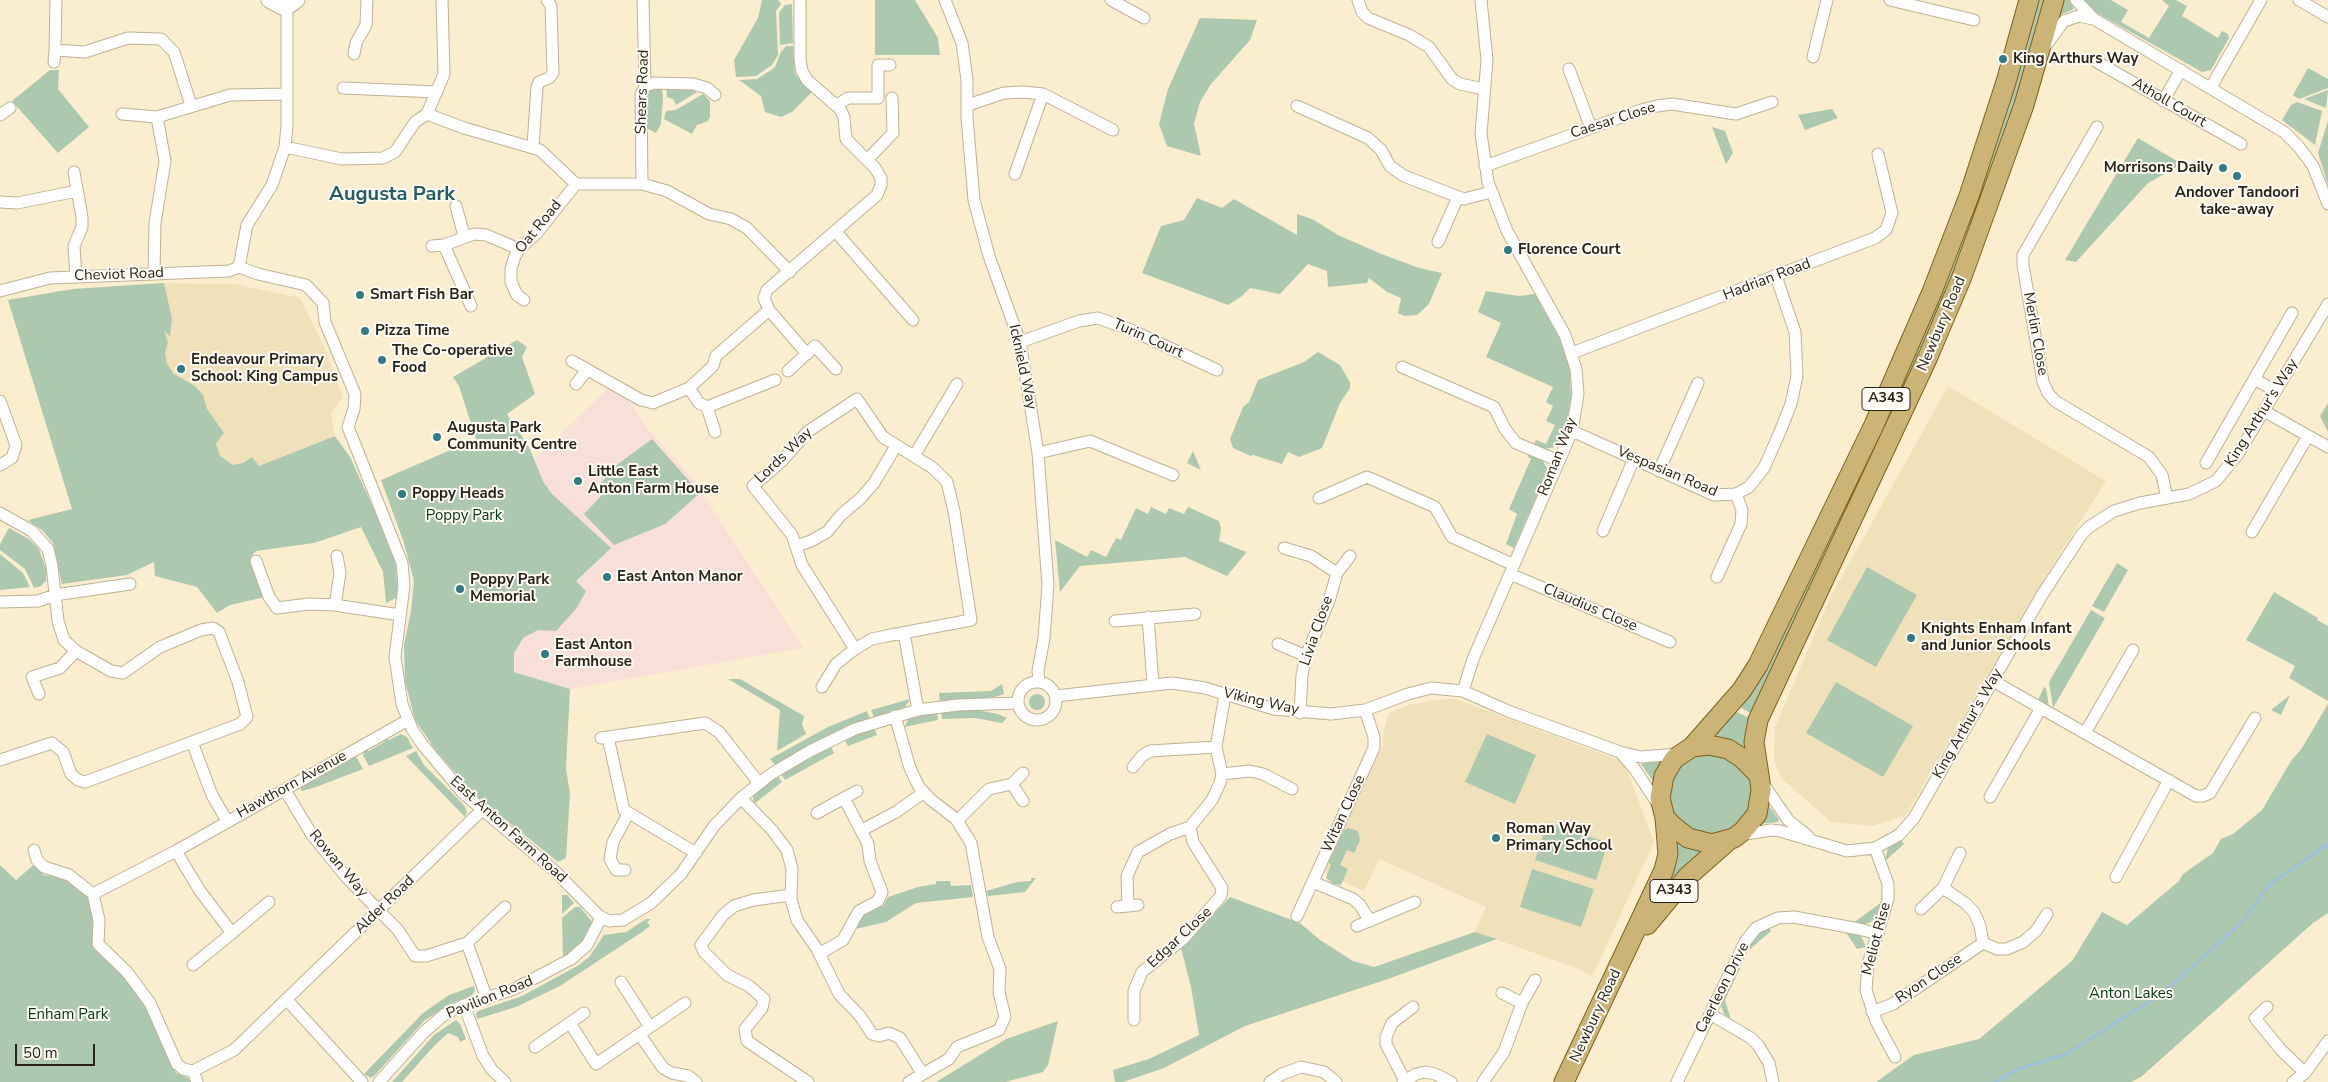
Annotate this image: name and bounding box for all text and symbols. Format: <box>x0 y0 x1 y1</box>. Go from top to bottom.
street label: Shears Road <box>633 49 653 135</box>
place label: King Arthurs Way <box>2013 50 2138 68</box>
marker: King Arthurs Way <box>1997 53 2009 65</box>
street label: Atholl Court <box>2129 74 2209 132</box>
street label: Caesar Close <box>1568 99 1658 143</box>
place label: Morrisons Daily <box>2104 159 2213 177</box>
marker: Morrisons Daily <box>2217 162 2229 174</box>
marker: Andover Tandoori take-away <box>2231 170 2243 182</box>
district label: Augusta Park <box>329 183 455 207</box>
place label: Andover Tandoori take-away <box>2175 184 2299 219</box>
street label: Oat Road <box>512 197 566 257</box>
place label: Florence Court <box>1518 241 1621 259</box>
marker: Florence Court <box>1502 244 1514 256</box>
street label: Hadrian Road <box>1721 255 1813 305</box>
street label: Cheviot Road <box>74 264 164 286</box>
street label: Newbury Road <box>1914 274 1970 374</box>
place label: Smart Fish Bar <box>370 286 474 304</box>
marker: Smart Fish Bar <box>354 289 366 301</box>
street label: Merlin Close <box>2019 291 2051 377</box>
street label: Turin Court <box>1110 316 1186 362</box>
place label: Pizza Time <box>375 322 449 340</box>
street label: Icknield Way <box>1004 323 1040 411</box>
marker: Pizza Time <box>359 325 371 337</box>
place label: The Co-operative Food <box>392 342 513 377</box>
place label: Endeavour Primary School: King Campus <box>191 351 338 386</box>
marker: The Co-operative Food <box>376 354 388 366</box>
street label: King Arthur's Way <box>2222 356 2302 470</box>
marker: Endeavour Primary School: King Campus <box>175 363 187 375</box>
road number: A343 <box>1862 388 1910 410</box>
street label: Roman Way <box>1535 415 1581 499</box>
place label: Augusta Park Community Centre <box>447 419 577 454</box>
street label: Lords Way <box>752 424 816 488</box>
marker: Augusta Park Community Centre <box>431 431 443 443</box>
street label: Vespasian Road <box>1614 443 1720 501</box>
place label: Little East Anton Farm House <box>588 463 719 498</box>
marker: Little East Anton Farm House <box>572 475 584 487</box>
place label: Poppy Heads <box>412 485 504 503</box>
marker: Poppy Heads <box>396 488 408 500</box>
park label: Poppy Park <box>426 507 502 525</box>
place label: East Anton Manor <box>617 568 743 586</box>
place label: Poppy Park Memorial <box>470 571 549 606</box>
marker: East Anton Manor <box>601 571 613 583</box>
street label: Claudius Close <box>1540 580 1640 636</box>
marker: Poppy Park Memorial <box>454 583 466 595</box>
street label: Livia Close <box>1297 594 1337 668</box>
place label: Knights Enham Infant and Junior Schools <box>1921 620 2072 655</box>
marker: Knights Enham Infant and Junior Schools <box>1905 632 1917 644</box>
place label: East Anton Farmhouse <box>555 636 632 671</box>
marker: East Anton Farmhouse <box>539 648 551 660</box>
street label: King Arthur's Way <box>1929 666 2007 782</box>
street label: Viking Way <box>1221 685 1301 719</box>
street label: Hawthorn Avenue <box>234 747 350 823</box>
street label: Witan Close <box>1318 772 1370 856</box>
street label: East Anton Farm Road <box>446 773 570 887</box>
place label: Roman Way Primary School <box>1506 820 1612 855</box>
street label: Rowan Way <box>305 827 371 901</box>
marker: Roman Way Primary School <box>1490 832 1502 844</box>
street label: Alder Road <box>351 872 419 938</box>
road number: A343 <box>1650 879 1698 902</box>
street label: Meliot Rise <box>1859 901 1895 977</box>
street label: Edgar Close <box>1144 904 1216 972</box>
street label: Caerleon Drive <box>1692 939 1754 1037</box>
street label: Ryon Close <box>1892 950 1966 1008</box>
street label: Newbury Road <box>1566 966 1626 1066</box>
street label: Pavilion Road <box>444 972 536 1024</box>
park label: Anton Lakes <box>2089 985 2173 1003</box>
park label: Enham Park <box>28 1006 108 1024</box>
scale bar <box>18 1034 98 1066</box>
text: 50 m <box>23 1043 58 1063</box>

